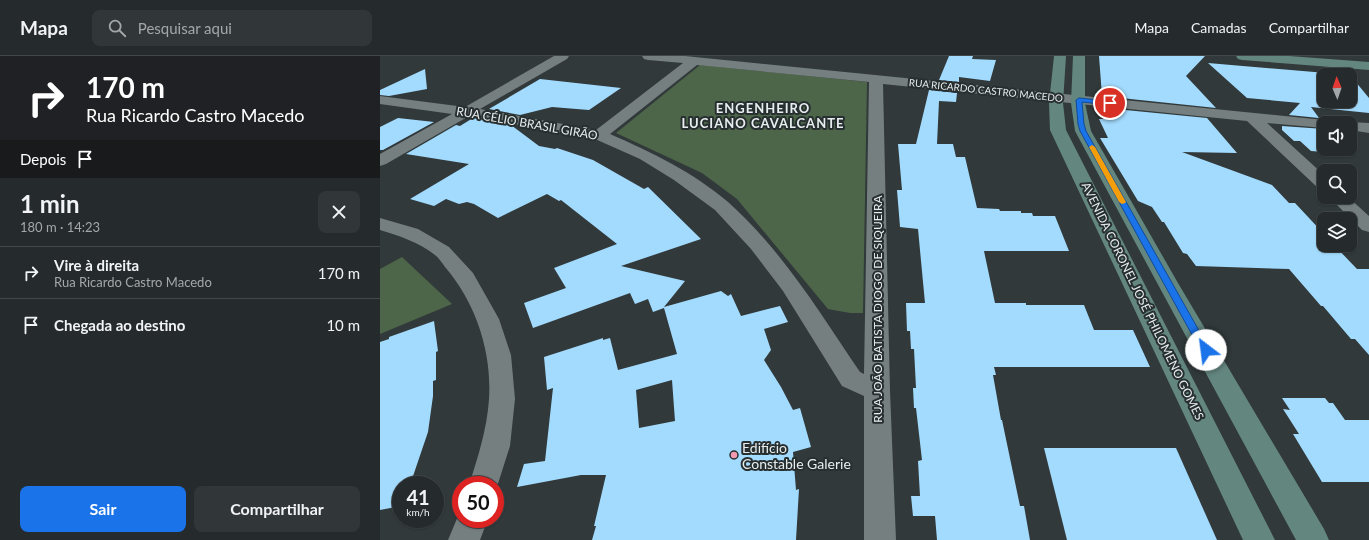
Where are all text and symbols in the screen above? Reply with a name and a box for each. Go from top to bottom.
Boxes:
search box [92,10,372,46]
text: Mapa [20,16,68,39]
icon: search [106,17,128,39]
text: Pesquisar aqui [138,19,232,37]
text: Mapa [1134,19,1169,36]
text: Camadas [1191,19,1247,36]
text: Compartilhar [1269,19,1349,36]
north arrow [1317,68,1357,108]
map controls [1317,68,1357,252]
text: 170 m [86,70,165,104]
icon: right [20,72,72,124]
street label: RUA RICARDO CASTRO MACEDO [908,76,1064,104]
pin [1093,86,1127,120]
icon: arrive [1099,92,1121,114]
district label: ENGENHEIRO LUCIANO CAVALCANTE [682,100,844,131]
street label: RUA CÉLIO BRASIL GIRÃO [455,103,599,143]
text: Rua Ricardo Castro Macedo [86,104,304,126]
button: sound [1317,116,1357,156]
icon: arrive [74,148,96,170]
text: Depois [20,150,66,168]
button: search [1317,164,1357,204]
street label: AVENIDA CORONEL JOSÉ PHILOMENO GOMES [1079,180,1207,422]
text: 1 min [20,189,80,218]
button: close [318,191,360,233]
street label: RUA JOÃO BATISTA DIOGO DE SIQUEIRA [870,194,885,423]
button: layers [1317,212,1357,252]
text: 180 m · 14:23 [20,219,100,235]
text: Vire à direita [54,256,139,274]
icon: right [20,262,42,284]
text: 170 m [318,264,360,282]
text: Rua Ricardo Castro Macedo [54,274,212,290]
icon: arrive [20,314,42,336]
text: Chegada ao destino [54,316,185,334]
text: 10 m [326,316,360,334]
position arrow [1185,329,1227,371]
place label: Edifício Constable Galerie [742,439,851,472]
marker: Edifício Constable Galerie [729,450,739,460]
speed limit sign: 50 [452,476,504,528]
text: 41 [406,485,430,509]
button: Sair [20,486,186,532]
button: Compartilhar [194,486,360,532]
text: km/h [406,506,430,518]

